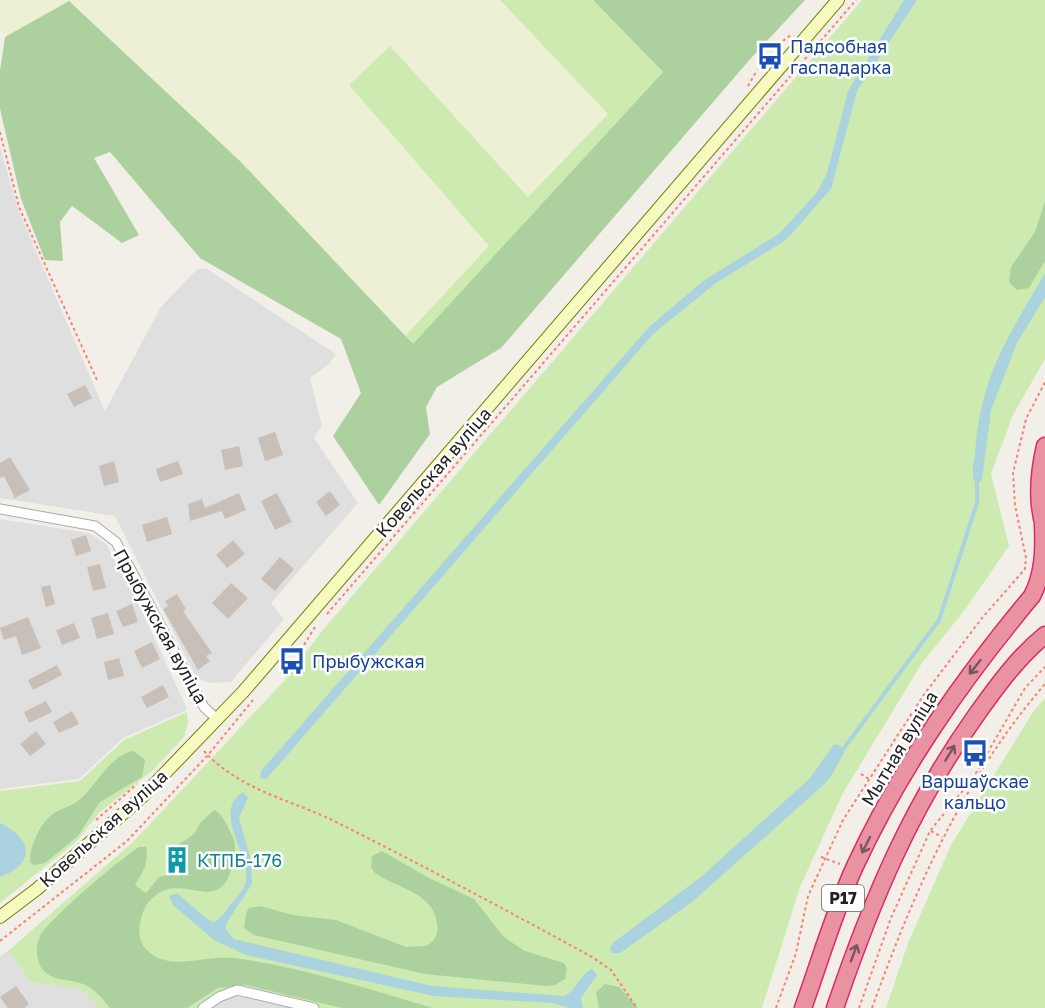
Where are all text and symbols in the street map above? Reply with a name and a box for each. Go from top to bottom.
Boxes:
place label: Падсобная гаспадарка [790,35,892,78]
bus stop icon: Падсобная гаспадарка [755,41,785,71]
street label: Ковельская вуліца [371,403,495,541]
street label: Прыбужская вуліца [109,545,213,707]
bus stop icon: Прыбужская [277,646,307,676]
place label: Прыбужская [312,650,425,672]
one-way arrow [968,659,982,674]
street label: Мытная вуліца [856,687,942,809]
bus stop icon: Варшаўскае кальцо [960,738,990,768]
one-way arrow [944,745,956,762]
street label: Ковельская вуліца [34,765,172,891]
place label: Варшаўскае кальцо [921,770,1029,813]
one-way arrow [860,835,871,853]
building icon: КТПБ-176 [162,845,192,875]
place label: КТПБ-176 [197,849,282,871]
road number: Р17 [822,885,864,911]
one-way arrow [850,944,861,963]

